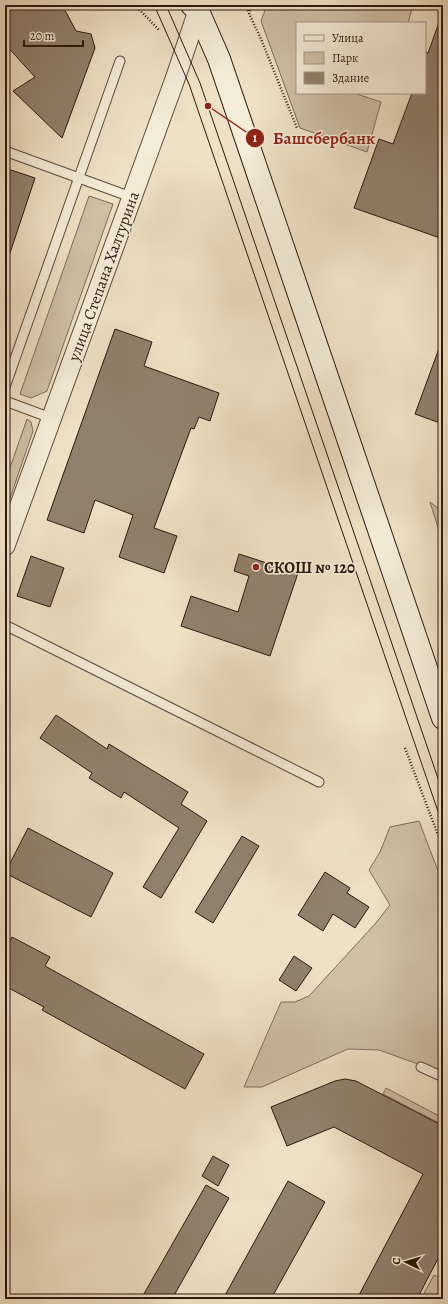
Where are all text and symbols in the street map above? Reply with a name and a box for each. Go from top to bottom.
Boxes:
scale bar [24,22,83,48]
legend [296,22,426,94]
text: 20 m [30,28,54,44]
text: Улица [332,30,364,46]
text: Парк [332,50,358,66]
text: Здание [332,70,369,86]
callout: Башсбербанк [245,123,384,152]
text: Башсбербанк [273,127,375,150]
text: 1 [253,130,258,146]
street label: улица Степана Халтурина [63,188,145,365]
place label: СКОШ № 120 [264,557,355,579]
marker: СКОШ № 120 [251,562,261,572]
north arrow [386,1242,426,1282]
text: С [389,1257,404,1265]

